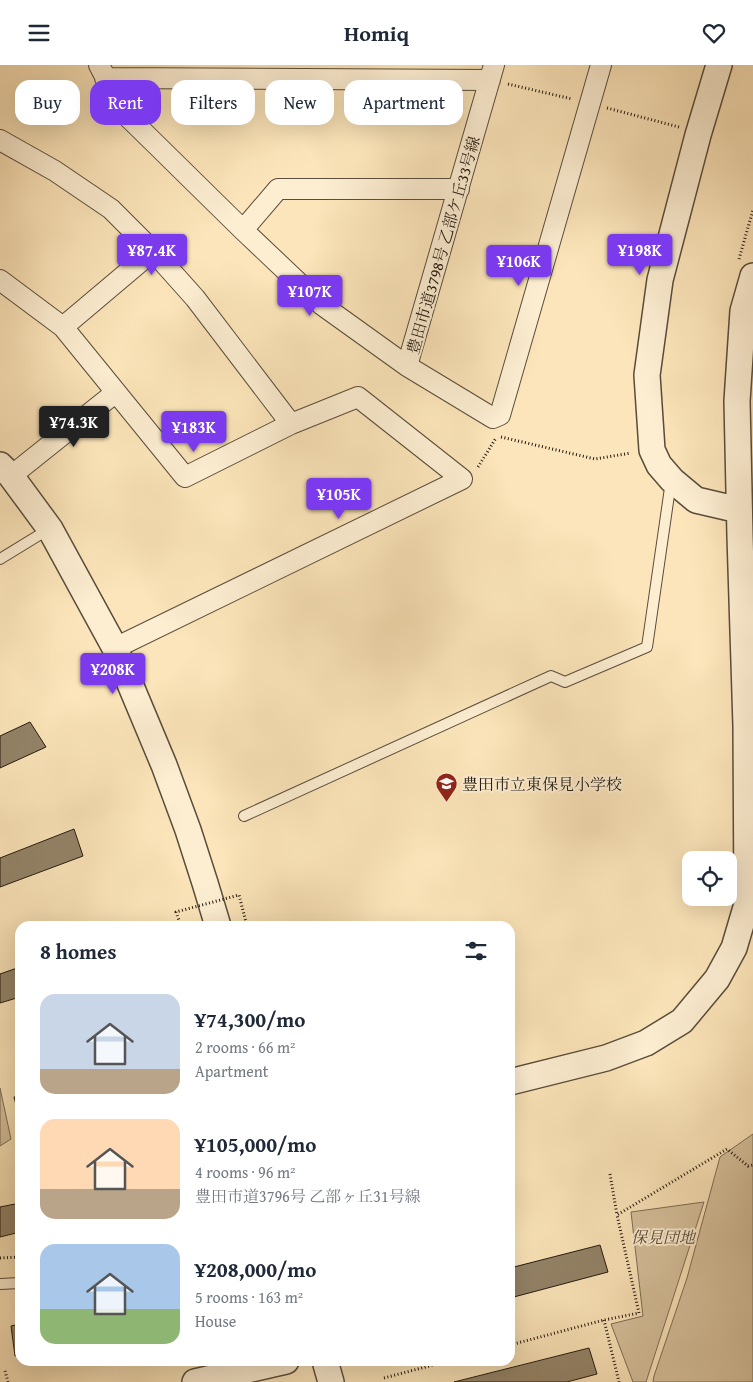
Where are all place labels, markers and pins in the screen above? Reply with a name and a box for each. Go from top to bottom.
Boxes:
pin: ¥87.4K [111,233,193,276]
pin: ¥198K [605,233,675,276]
pin: ¥106K [484,245,554,287]
pin: ¥107K [275,275,345,317]
pin: ¥74.3K [33,405,115,448]
pin: ¥183K [159,411,229,453]
pin: ¥105K [304,477,374,520]
pin: ¥208K [78,653,148,695]
school or university icon: 豊田市立東保見小学校 [434,772,458,803]
place label: 豊田市立東保見小学校 [462,772,622,796]

